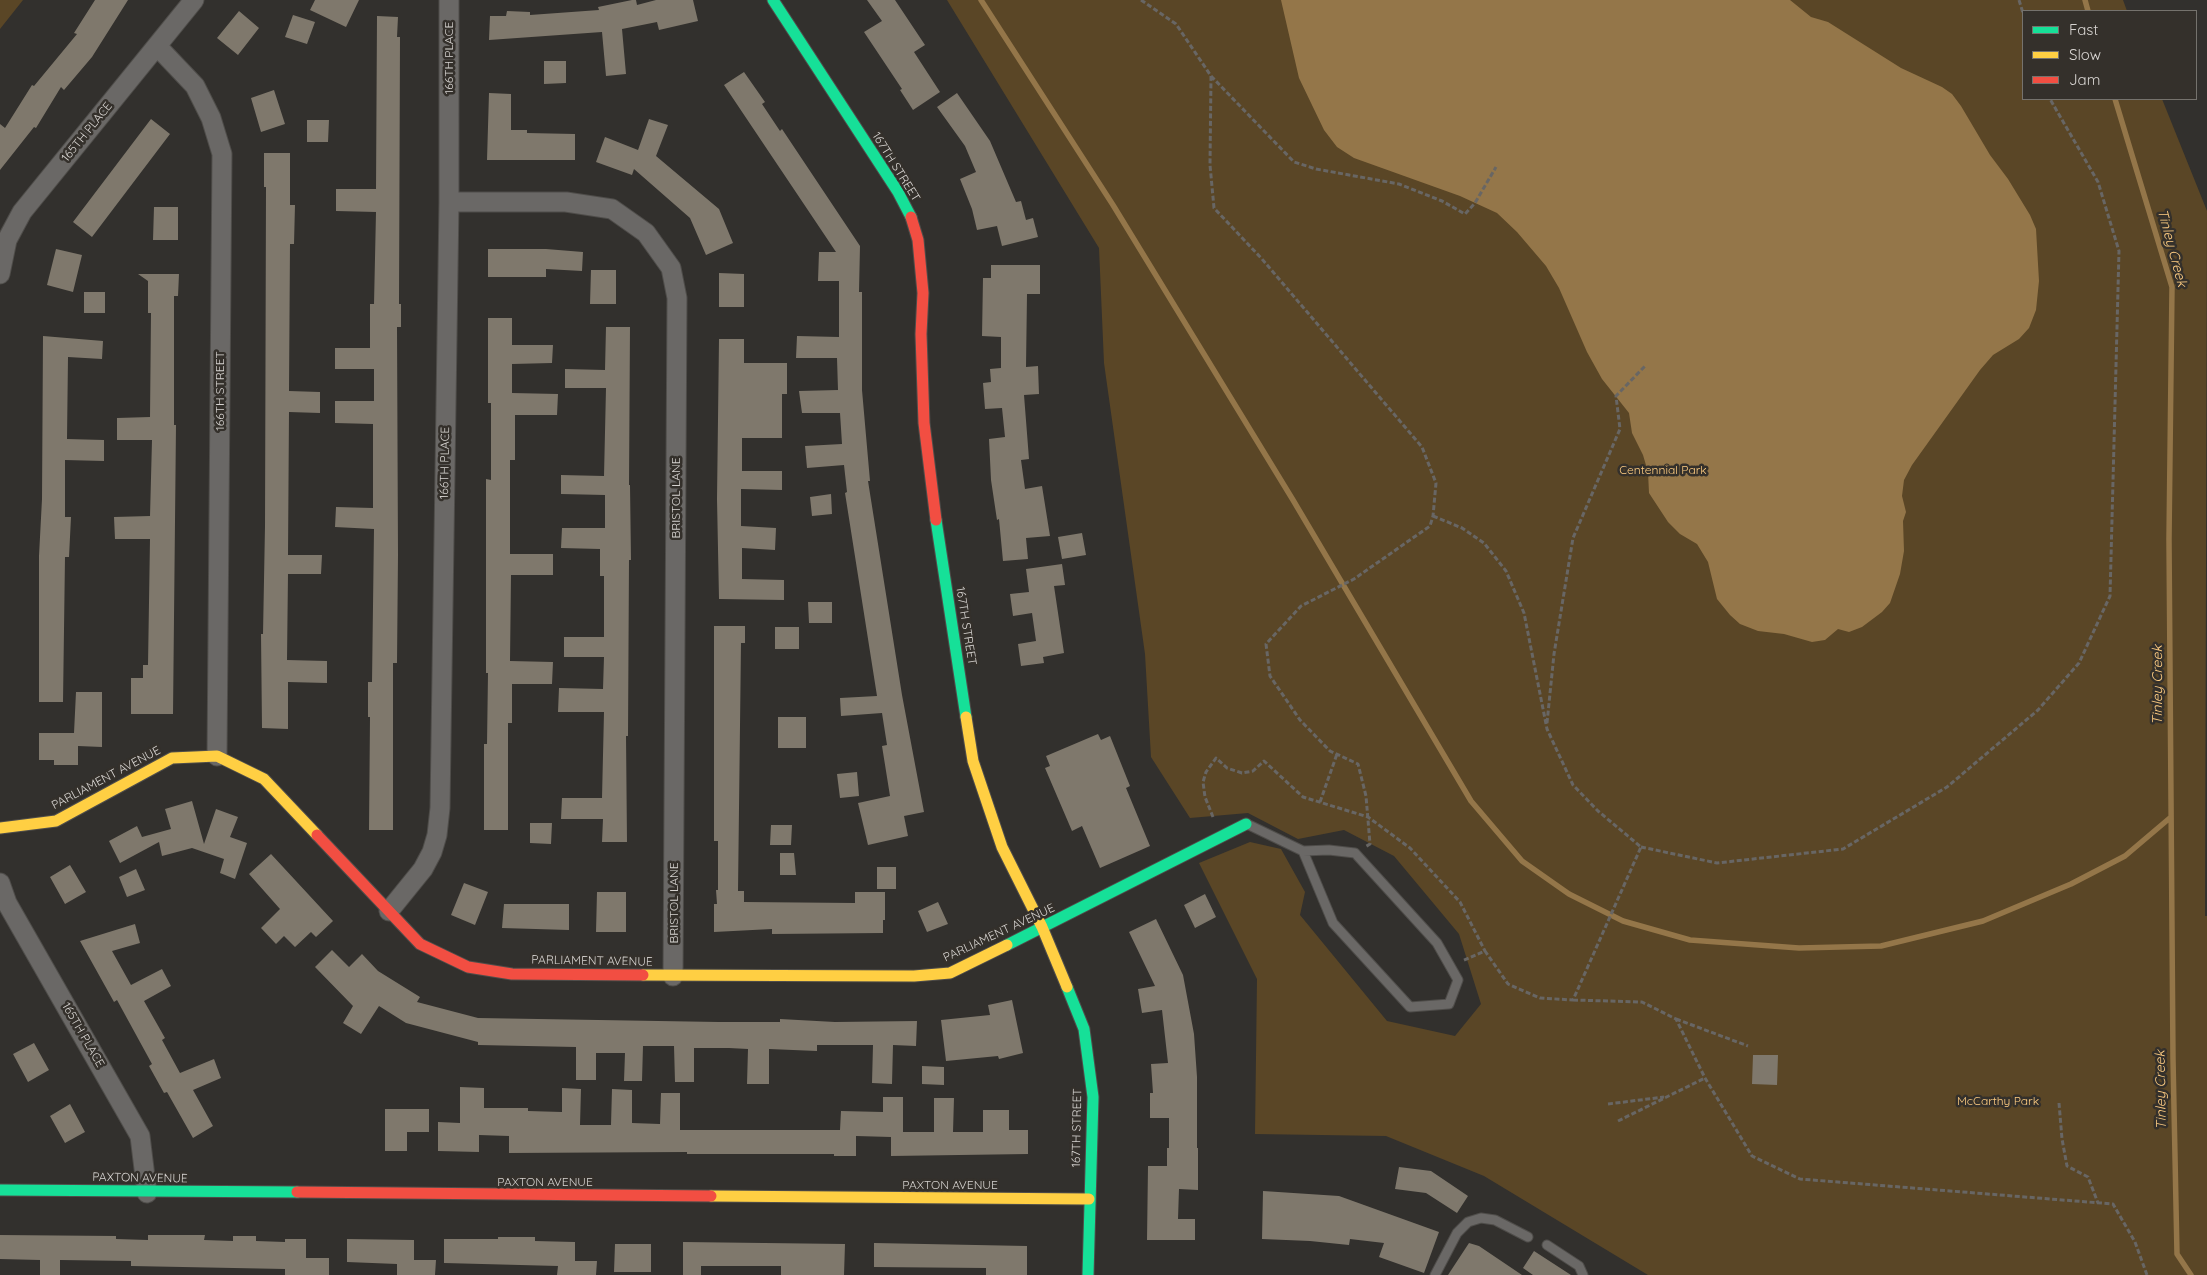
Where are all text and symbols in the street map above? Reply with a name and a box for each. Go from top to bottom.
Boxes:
legend [2022,10,2197,100]
text: Fast [2069,20,2098,39]
street label: 166TH PLACE [442,22,456,94]
text: Slow [2069,45,2101,64]
text: Jam [2069,70,2100,89]
street label: 165TH PLACE [59,99,115,165]
street label: 167TH STREET [869,130,923,204]
water label: Tinley Creek [2154,207,2190,289]
street label: 166TH STREET [213,351,227,431]
street label: 166TH PLACE [437,427,453,499]
street label: BRISTOL LANE [669,457,683,539]
park label: Centennial Park [1619,463,1707,477]
street label: 167TH STREET [953,586,979,666]
water label: Tinley Creek [2150,645,2166,725]
street label: PARLIAMENT AVENUE [49,743,163,813]
street label: BRISTOL LANE [667,862,681,944]
street label: PARLIAMENT AVENUE [941,901,1057,965]
street label: PARLIAMENT AVENUE [531,953,653,969]
street label: 165TH PLACE [59,1000,107,1070]
water label: Tinley Creek [2152,1050,2170,1130]
street label: 167TH STREET [1069,1088,1085,1168]
park label: McCarthy Park [1957,1094,2039,1108]
street label: PAXTON AVENUE [92,1170,188,1186]
street label: PAXTON AVENUE [497,1175,593,1189]
street label: PAXTON AVENUE [902,1178,998,1192]

